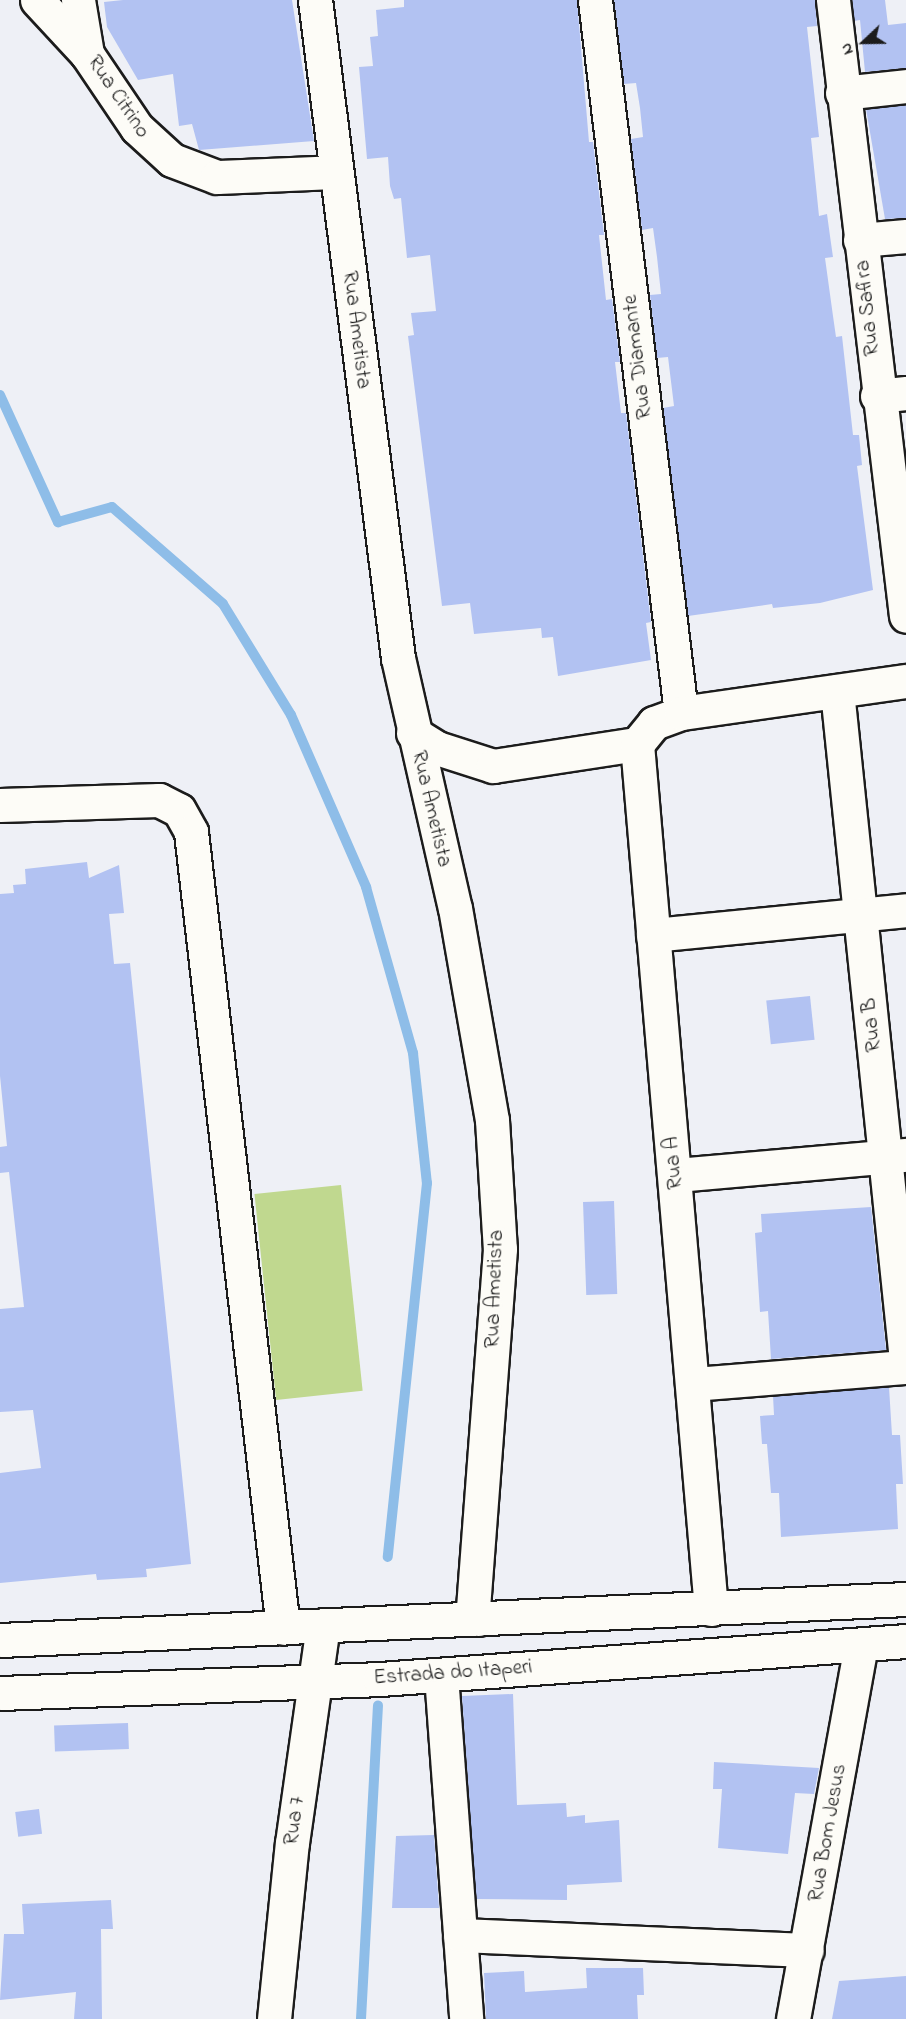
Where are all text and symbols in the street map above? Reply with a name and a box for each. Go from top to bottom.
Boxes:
north arrow [834,12,894,72]
text: N [834,39,860,58]
street label: Rua Citrino [81,51,155,143]
street label: Rua Safira [850,259,886,357]
street label: Rua Ametista [336,270,376,390]
street label: Rua Diamante [618,293,658,421]
street label: Rua Ametista [405,748,457,870]
street label: Rua B [857,997,887,1053]
street label: Rua A [659,1135,689,1191]
street label: Rua Ametista [480,1229,510,1349]
street label: Estrada do Itaperi [373,1655,533,1691]
street label: Rua Bom Jesus [803,1762,853,1904]
street label: Rua 7 [279,1795,311,1847]

